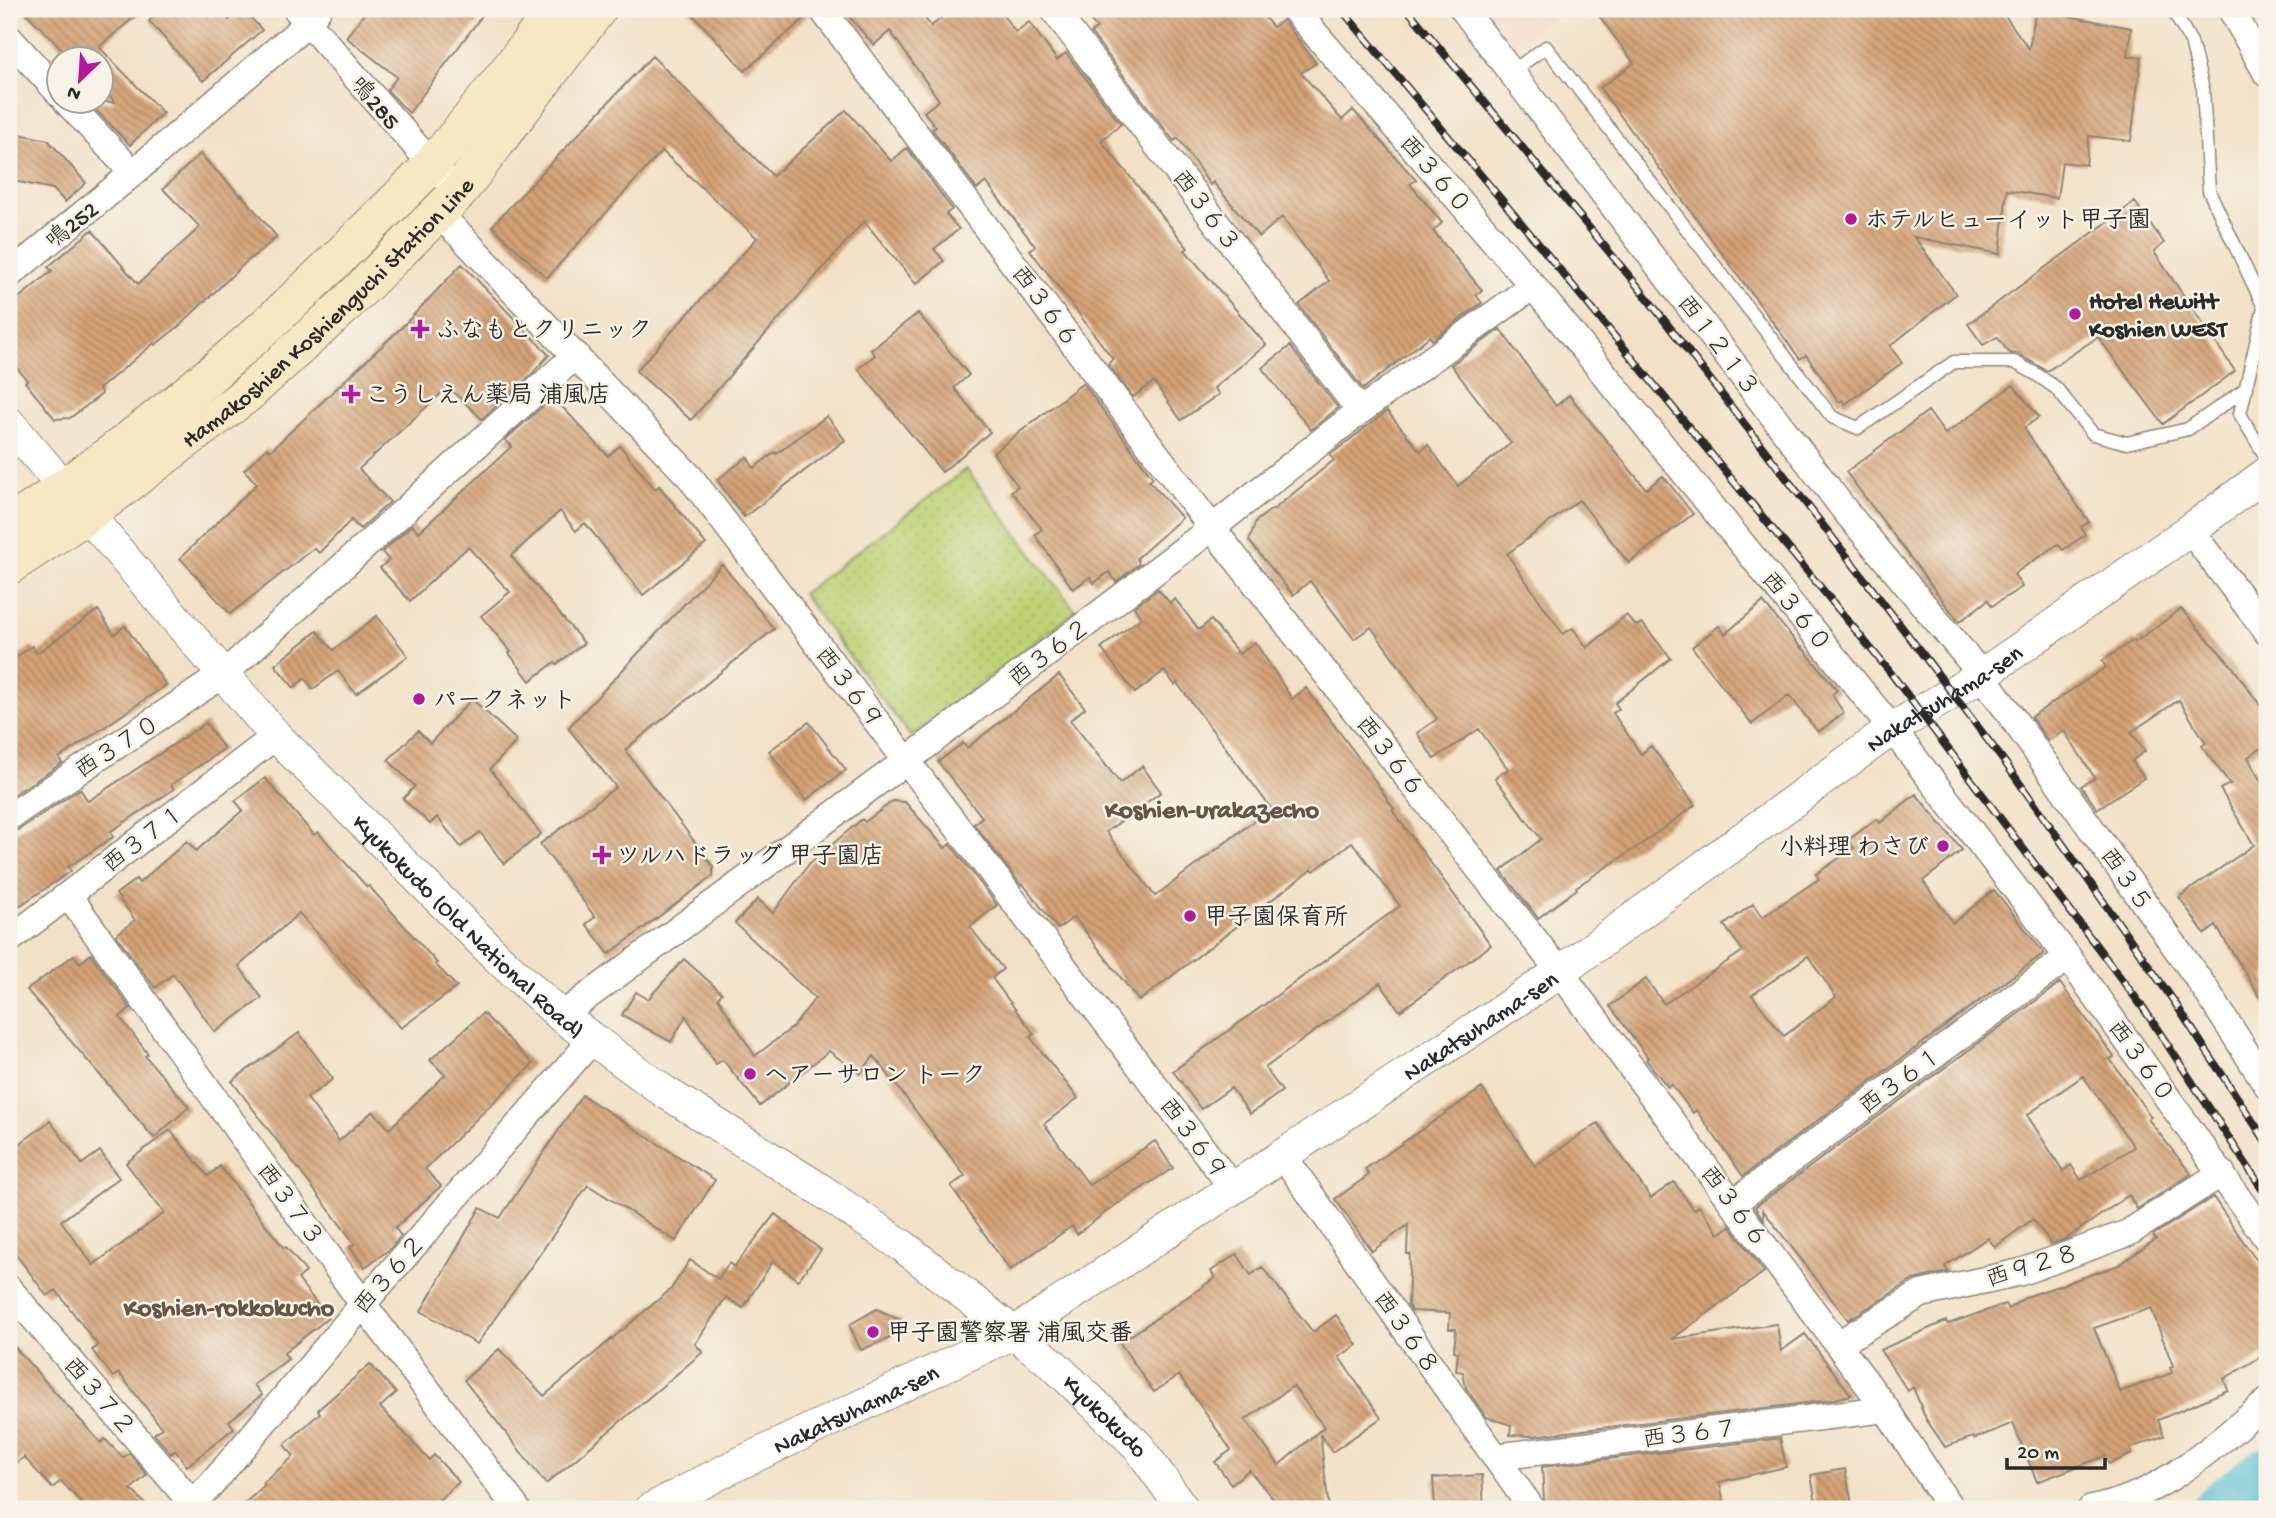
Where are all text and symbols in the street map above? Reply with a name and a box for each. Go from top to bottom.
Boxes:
north arrow [46,46,116,116]
street label: 鳴285 [342,71,405,137]
text: N [64,79,85,105]
street label: 西３６０ [1391,131,1476,222]
street label: 西３６３ [1164,165,1245,259]
street label: Hamakoshien Koshienguchi Station Line [177,173,482,456]
street label: 鳴252 [40,196,106,257]
place label: ホテルヒューイット甲子園 [1865,208,2151,237]
marker: ホテルヒューイット甲子園 [1843,211,1859,227]
street label: 西３６６ [1003,261,1084,355]
place label: Hotel Hewitt Koshien WEST [2088,289,2229,346]
street label: 西１２１３ [1669,290,1764,404]
marker: Hotel Hewitt Koshien WEST [2067,306,2083,322]
place label: ふなもとクリニック [436,318,652,347]
marker: ふなもとクリニック [410,319,430,339]
place label: こうしえん薬局 浦風店 [365,382,611,412]
marker: こうしえん薬局 浦風店 [343,386,359,402]
street label: 西３６０ [1753,567,1836,660]
street label: 西３６２ [1004,614,1098,695]
street label: Nakatsuhama-sen [1862,640,2030,761]
street label: 西３６９ [807,642,888,736]
place label: パークネット [433,688,576,717]
marker: パークネット [411,691,427,707]
street label: 西３７０ [71,711,167,787]
street label: 西３６６ [1347,711,1429,805]
district label: Koshien-urakazecho [1104,797,1319,828]
street label: 西３７１ [98,800,192,881]
street label: Kyukokudo (Old National Road) [345,809,589,1046]
place label: 小料理 わさび [1779,834,1929,864]
marker: 小料理 わさび [1935,838,1951,854]
place label: ツルハドラッグ 甲子園店 [616,843,884,873]
street label: 西３５ [2092,843,2157,919]
marker: ツルハドラッグ 甲子園店 [594,847,610,863]
place label: 甲子園保育所 [1204,904,1348,934]
marker: 甲子園保育所 [1182,908,1198,924]
street label: Nakatsuhama-sen [1399,966,1565,1090]
street label: 西３６０ [2099,1016,2179,1110]
street label: 西３６１ [1855,1043,1949,1123]
place label: ヘアーサロン トーク [764,1063,986,1092]
marker: ヘアーサロン トーク [742,1066,758,1082]
street label: 西３６９ [1151,1093,1232,1187]
street label: 西３７３ [248,1159,328,1253]
street label: 西３６６ [1692,1161,1773,1255]
street label: 西３６２ [349,1231,434,1322]
street label: 西９２８ [1983,1240,2083,1296]
street label: 西３６８ [1365,1286,1444,1382]
district label: Koshien-rokkokucho [123,1295,335,1326]
place label: 甲子園警察署 浦風交番 [887,1320,1133,1350]
marker: 甲子園警察署 浦風交番 [865,1324,881,1340]
street label: 西３７２ [55,1353,140,1444]
street label: Nakatsuhama-sen [770,1360,945,1463]
street label: Kyukokudo [1055,1370,1153,1464]
street label: 西３６７ [1641,1416,1740,1457]
scale bar [2007,1427,2104,1471]
text: 20 m [2017,1442,2059,1467]

